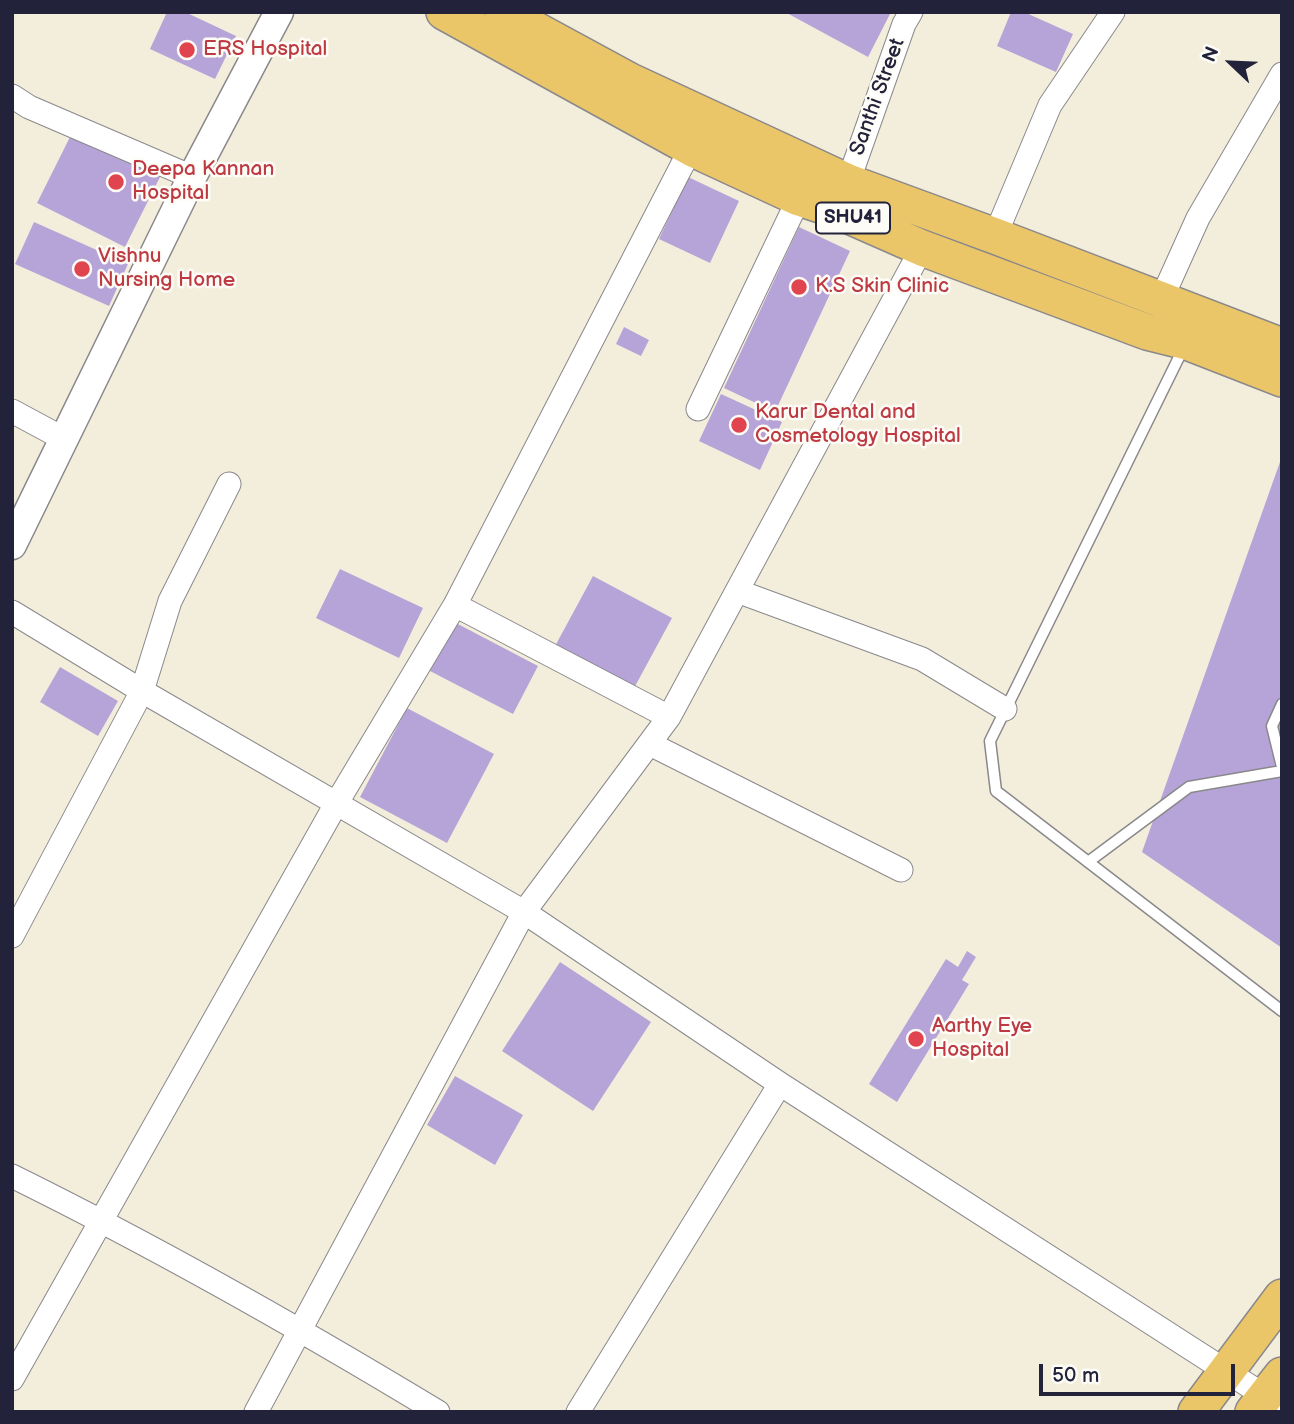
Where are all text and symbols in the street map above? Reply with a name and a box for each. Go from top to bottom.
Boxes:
north arrow [1196,28,1266,98]
street label: Santhi Street [845,35,911,159]
place label: ERS Hospital [203,37,327,63]
marker: ERS Hospital [177,40,197,60]
text: N [1198,44,1225,66]
place label: Deepa Kannan Hospital [132,157,274,207]
marker: Deepa Kannan Hospital [106,172,126,192]
road number: SHU41 [816,202,890,233]
place label: Vishnu Nursing Home [98,244,235,294]
marker: Vishnu Nursing Home [72,259,92,279]
place label: K.S Skin Clinic [815,274,949,300]
marker: K.S Skin Clinic [789,277,809,297]
place label: Karur Dental and Cosmetology Hospital [755,400,961,450]
marker: Karur Dental and Cosmetology Hospital [729,415,749,435]
place label: Aarthy Eye Hospital [932,1014,1032,1064]
marker: Aarthy Eye Hospital [906,1029,926,1049]
scale bar [1042,1350,1238,1394]
text: 50 m [1052,1363,1099,1388]

